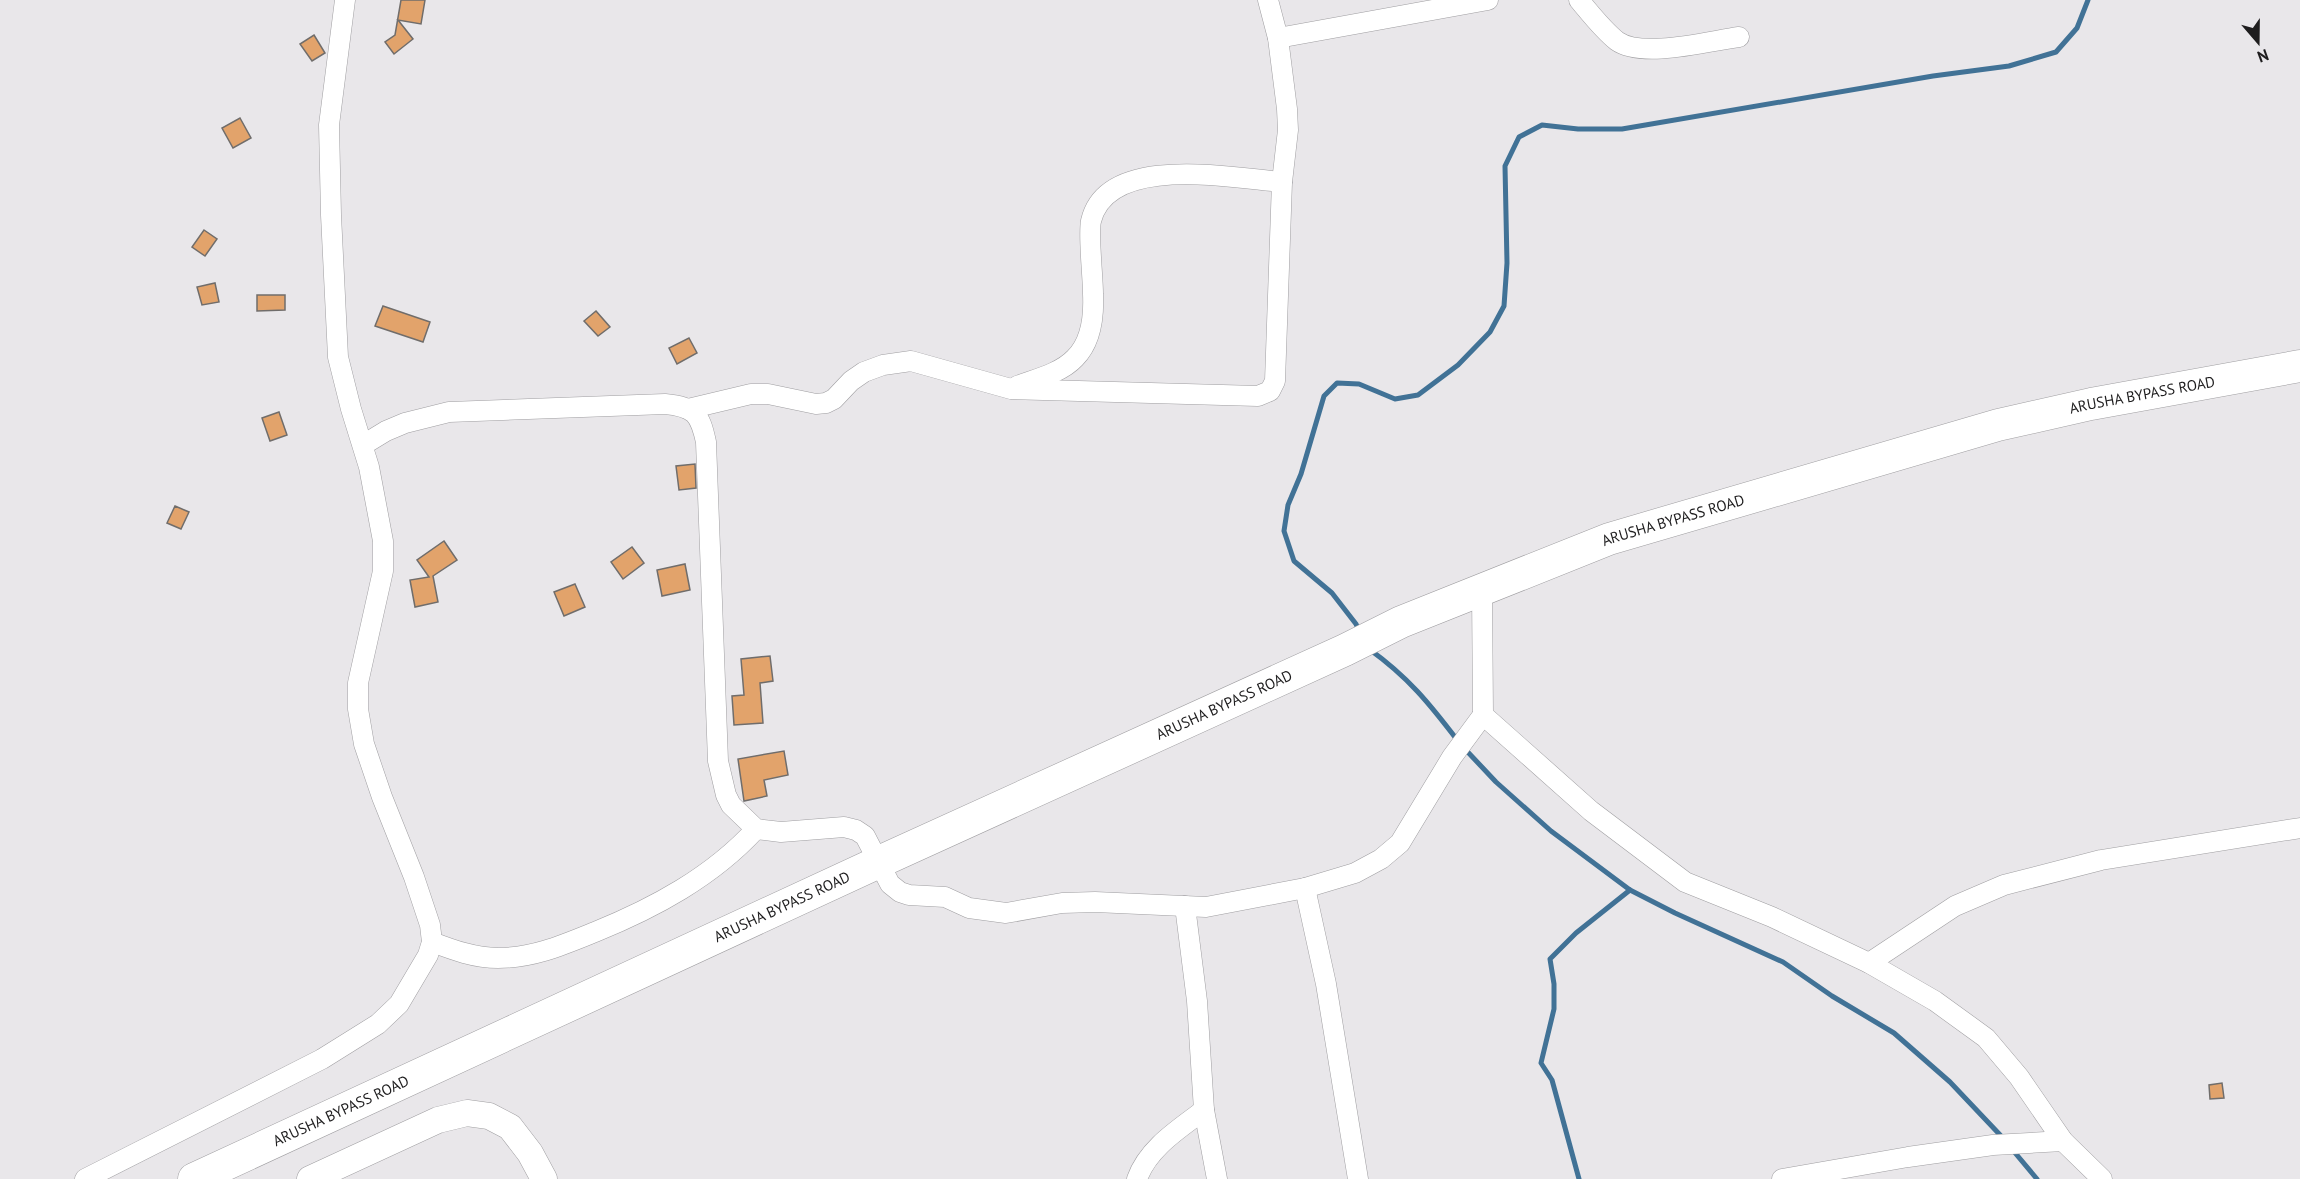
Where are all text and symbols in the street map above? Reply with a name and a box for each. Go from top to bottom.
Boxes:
north arrow [2228,12,2288,72]
text: N [2255,45,2271,67]
street label: ARUSHA BYPASS ROAD [2067,372,2216,418]
street label: ARUSHA BYPASS ROAD [1599,490,1746,550]
street label: ARUSHA BYPASS ROAD [1153,665,1295,744]
street label: ARUSHA BYPASS ROAD [711,867,853,946]
street label: ARUSHA BYPASS ROAD [270,1071,412,1150]

